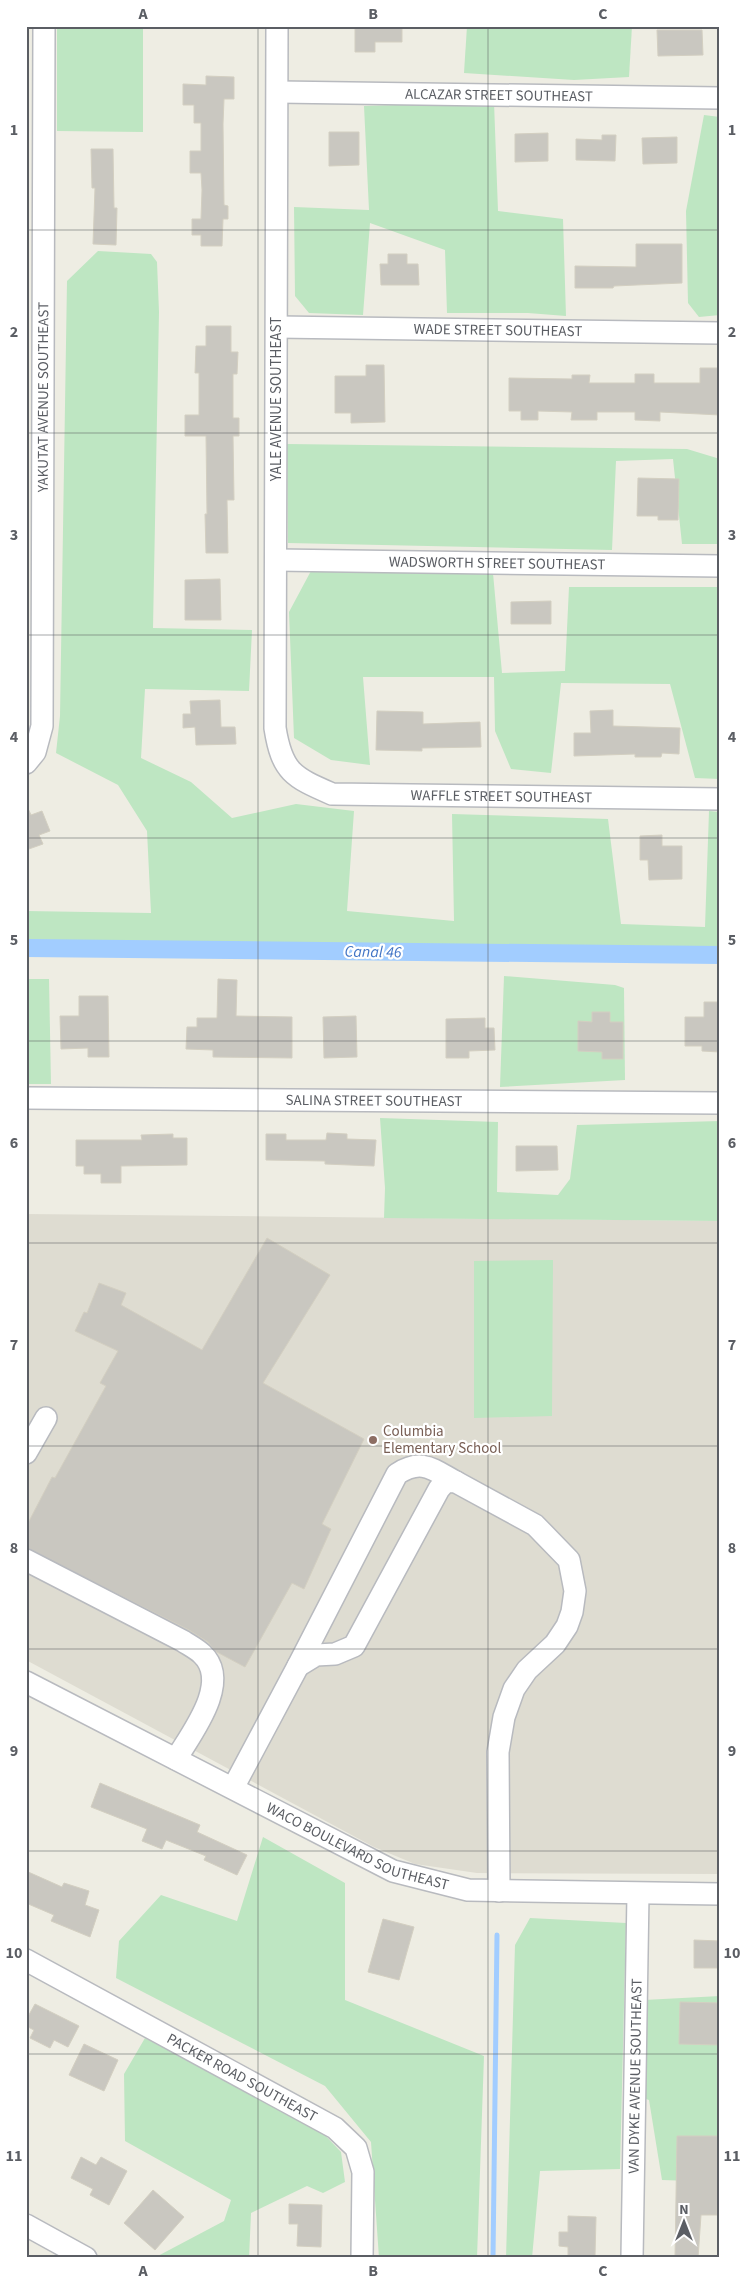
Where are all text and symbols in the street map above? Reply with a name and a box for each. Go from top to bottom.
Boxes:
text: A [137,3,148,25]
text: B [368,3,378,25]
text: C [598,3,608,25]
street label: ALCAZAR STREET SOUTHEAST [405,84,593,107]
text: 1 [10,119,18,141]
text: 1 [728,119,736,141]
street label: YAKUTAT AVENUE SOUTHEAST [33,302,54,493]
street label: YALE AVENUE SOUTHEAST [266,317,287,482]
street label: WADE STREET SOUTHEAST [414,319,582,342]
text: 2 [10,321,18,343]
text: 2 [728,321,736,343]
text: 3 [10,524,18,546]
text: 3 [728,524,736,546]
street label: WADSWORTH STREET SOUTHEAST [389,552,605,575]
text: 4 [10,726,19,748]
text: 4 [728,726,737,748]
street label: WAFFLE STREET SOUTHEAST [410,785,592,808]
text: 5 [10,929,18,951]
text: 5 [728,929,736,951]
water label: Canal 46 [344,941,402,964]
street label: SALINA STREET SOUTHEAST [285,1090,462,1112]
text: 6 [10,1132,18,1154]
text: 6 [728,1132,736,1154]
text: 7 [10,1334,18,1356]
text: 7 [728,1334,736,1356]
place label: Columbia Elementary School [383,1421,501,1459]
marker: Columbia Elementary School [367,1434,379,1446]
text: 8 [10,1537,18,1559]
text: 8 [728,1537,736,1559]
text: 9 [10,1740,18,1762]
text: 9 [728,1740,736,1762]
street label: WACO BOULEVARD SOUTHEAST [263,1798,451,1896]
text: 10 [6,1942,22,1964]
text: 10 [724,1942,740,1964]
street label: VAN DYKE AVENUE SOUTHEAST [623,1978,648,2174]
street label: PACKER ROAD SOUTHEAST [163,2028,321,2127]
text: 11 [6,2145,22,2167]
text: 11 [724,2145,740,2167]
north arrow [658,2196,708,2246]
text: N [679,2200,689,2220]
text: A [137,2260,148,2282]
text: B [368,2260,378,2282]
text: C [598,2260,608,2282]

